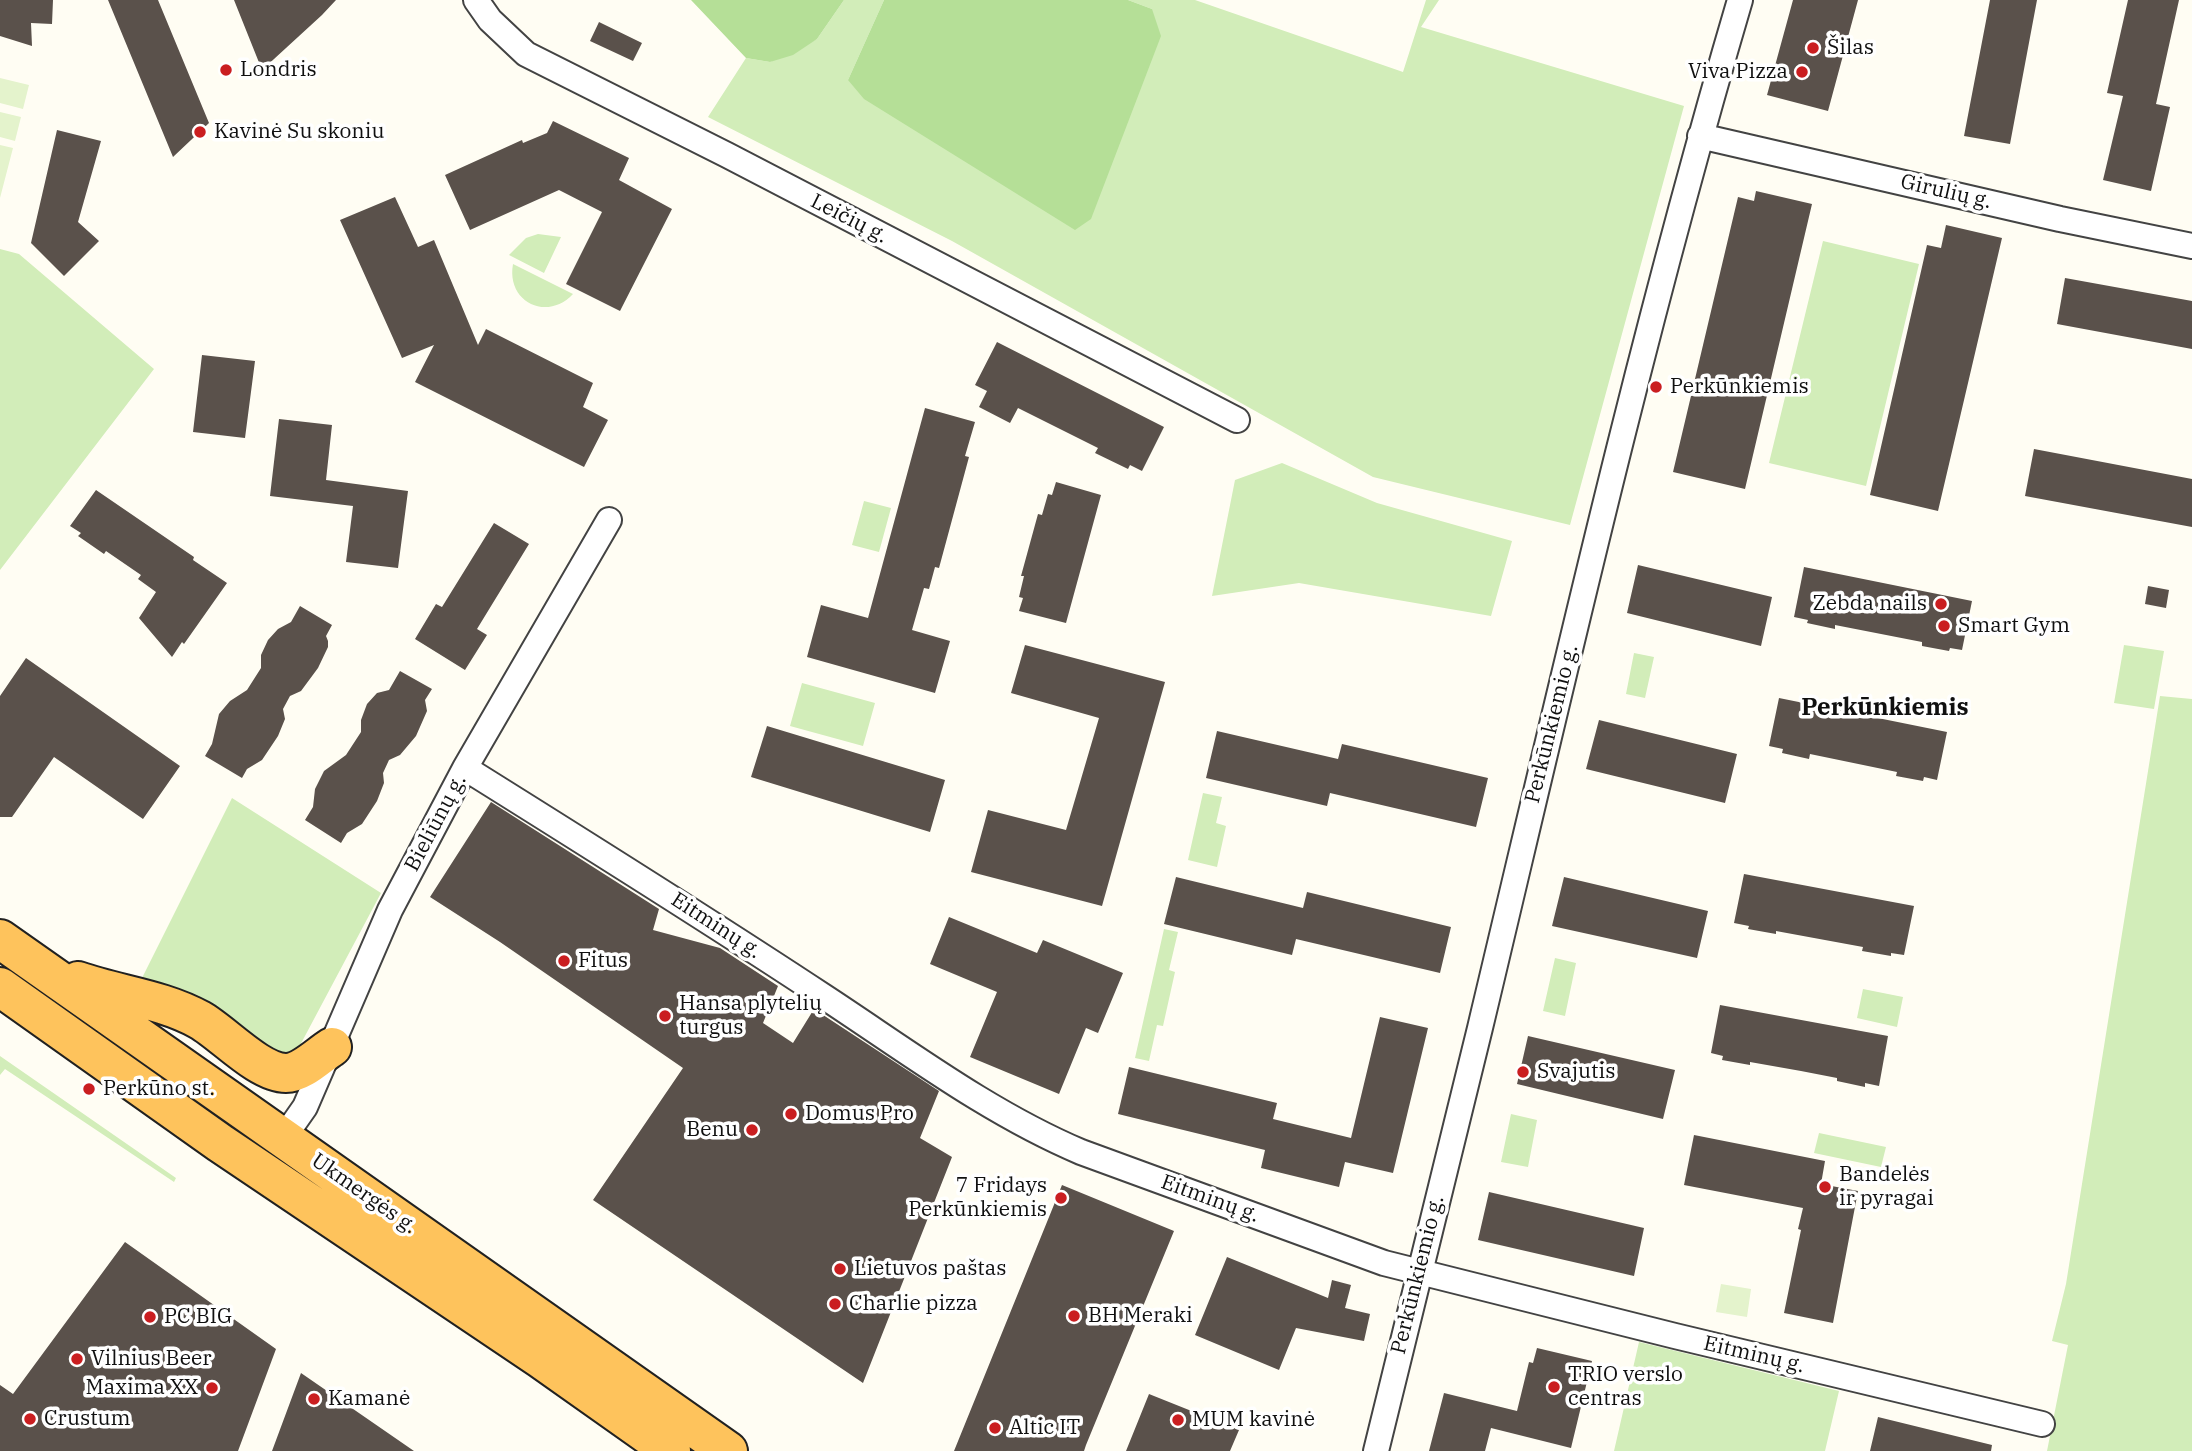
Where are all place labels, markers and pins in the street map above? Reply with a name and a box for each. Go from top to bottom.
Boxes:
place label: Šilas [1827,35,1874,61]
marker: Šilas [1805,40,1821,56]
place label: Londris [240,57,317,83]
place label: Viva Pizza [1688,59,1788,85]
marker: Londris [218,62,234,78]
marker: Viva Pizza [1794,64,1810,80]
place label: Kavinė Su skoniu [214,119,384,145]
marker: Kavinė Su skoniu [192,124,208,140]
place label: Perkūnkiemis [1670,374,1809,400]
marker: Perkūnkiemis [1648,379,1664,395]
place label: Zebda nails [1813,591,1927,617]
marker: Zebda nails [1933,596,1949,612]
place label: Smart Gym [1958,613,2070,639]
marker: Smart Gym [1936,618,1952,634]
place label: Fitus [578,948,628,974]
marker: Fitus [556,953,572,969]
place label: Hansa plytelių turgus [679,991,822,1041]
marker: Hansa plytelių turgus [657,1008,673,1024]
place label: Svajutis [1537,1059,1615,1085]
marker: Svajutis [1515,1064,1531,1080]
place label: Perkūno st. [103,1076,215,1102]
marker: Perkūno st. [81,1081,97,1097]
place label: Domus Pro [805,1101,914,1127]
marker: Domus Pro [783,1106,799,1122]
place label: Benu [686,1117,738,1143]
marker: Benu [744,1122,760,1138]
place label: Bandelės ir pyragai [1839,1162,1934,1212]
place label: 7 Fridays Perkūnkiemis [908,1173,1047,1223]
marker: Bandelės ir pyragai [1817,1179,1833,1195]
marker: 7 Fridays Perkūnkiemis [1053,1190,1069,1206]
place label: Lietuvos paštas [854,1256,1007,1282]
marker: Lietuvos paštas [832,1261,848,1277]
place label: Charlie pizza [849,1291,978,1317]
marker: Charlie pizza [827,1296,843,1312]
place label: BH Meraki [1088,1303,1193,1329]
place label: PC BIG [164,1304,232,1330]
marker: BH Meraki [1066,1308,1082,1324]
marker: PC BIG [142,1309,158,1325]
place label: Vilnius Beer [91,1346,211,1372]
marker: Vilnius Beer [69,1351,85,1367]
place label: TRIO verslo centras [1568,1362,1683,1412]
place label: Maxima XX [85,1375,198,1401]
marker: TRIO verslo centras [1546,1379,1562,1395]
marker: Maxima XX [204,1380,220,1396]
place label: Kamanė [328,1386,410,1412]
marker: Kamanė [306,1391,322,1407]
place label: Crustum [44,1406,131,1432]
place label: MUM kavinė [1192,1407,1315,1433]
marker: Crustum [22,1411,38,1427]
marker: MUM kavinė [1170,1412,1186,1428]
place label: Altic IT [1009,1415,1080,1441]
marker: Altic IT [987,1420,1003,1436]

